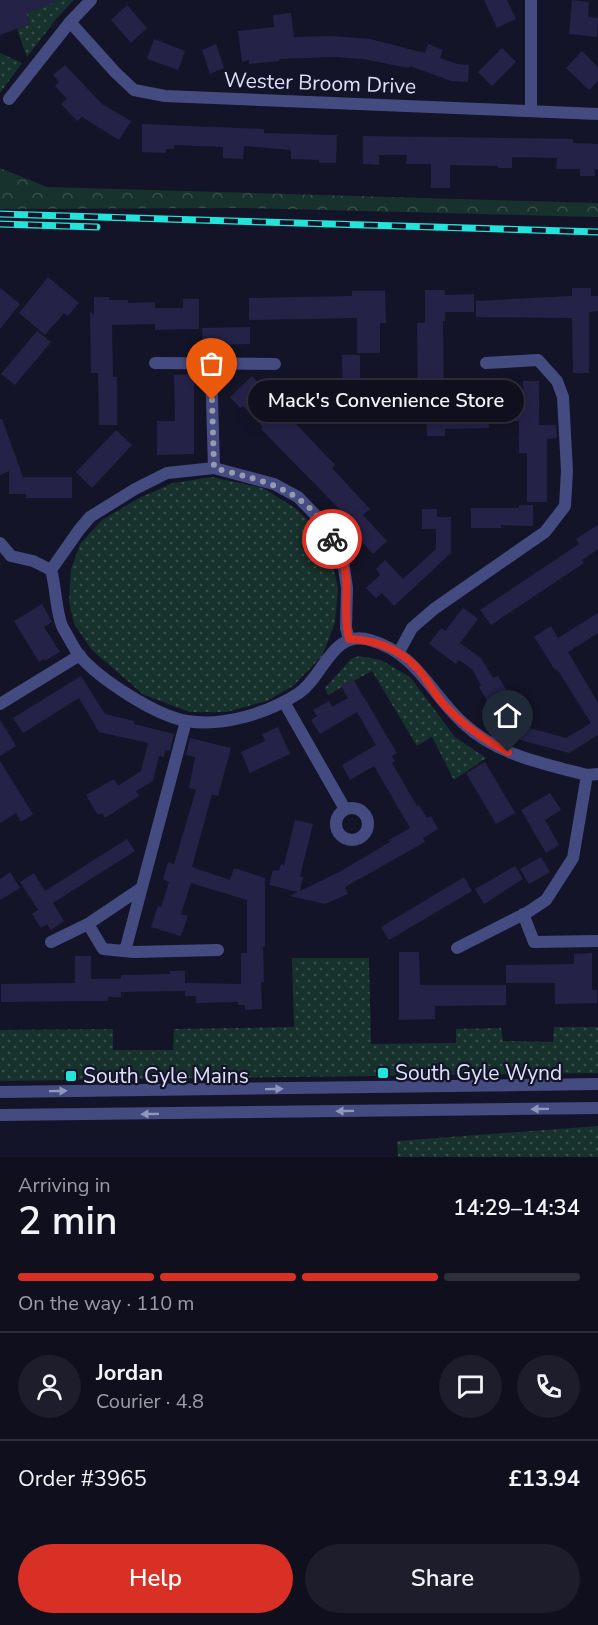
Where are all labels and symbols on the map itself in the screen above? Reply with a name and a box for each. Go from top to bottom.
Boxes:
street label: Wester Broom Drive [223,66,417,100]
pin [186,338,237,400]
callout: Mack's Convenience Store [248,379,524,421]
courier [302,509,362,569]
pin [482,690,533,752]
place label: South Gyle Wynd [395,1059,562,1087]
place label: South Gyle Mains [83,1062,249,1090]
marker: South Gyle Wynd [376,1066,390,1080]
marker: South Gyle Mains [64,1069,78,1083]
one-way arrow [265,1084,284,1093]
one-way arrow [49,1086,68,1096]
one-way arrow [530,1104,549,1114]
one-way arrow [335,1106,354,1116]
one-way arrow [140,1109,159,1119]

